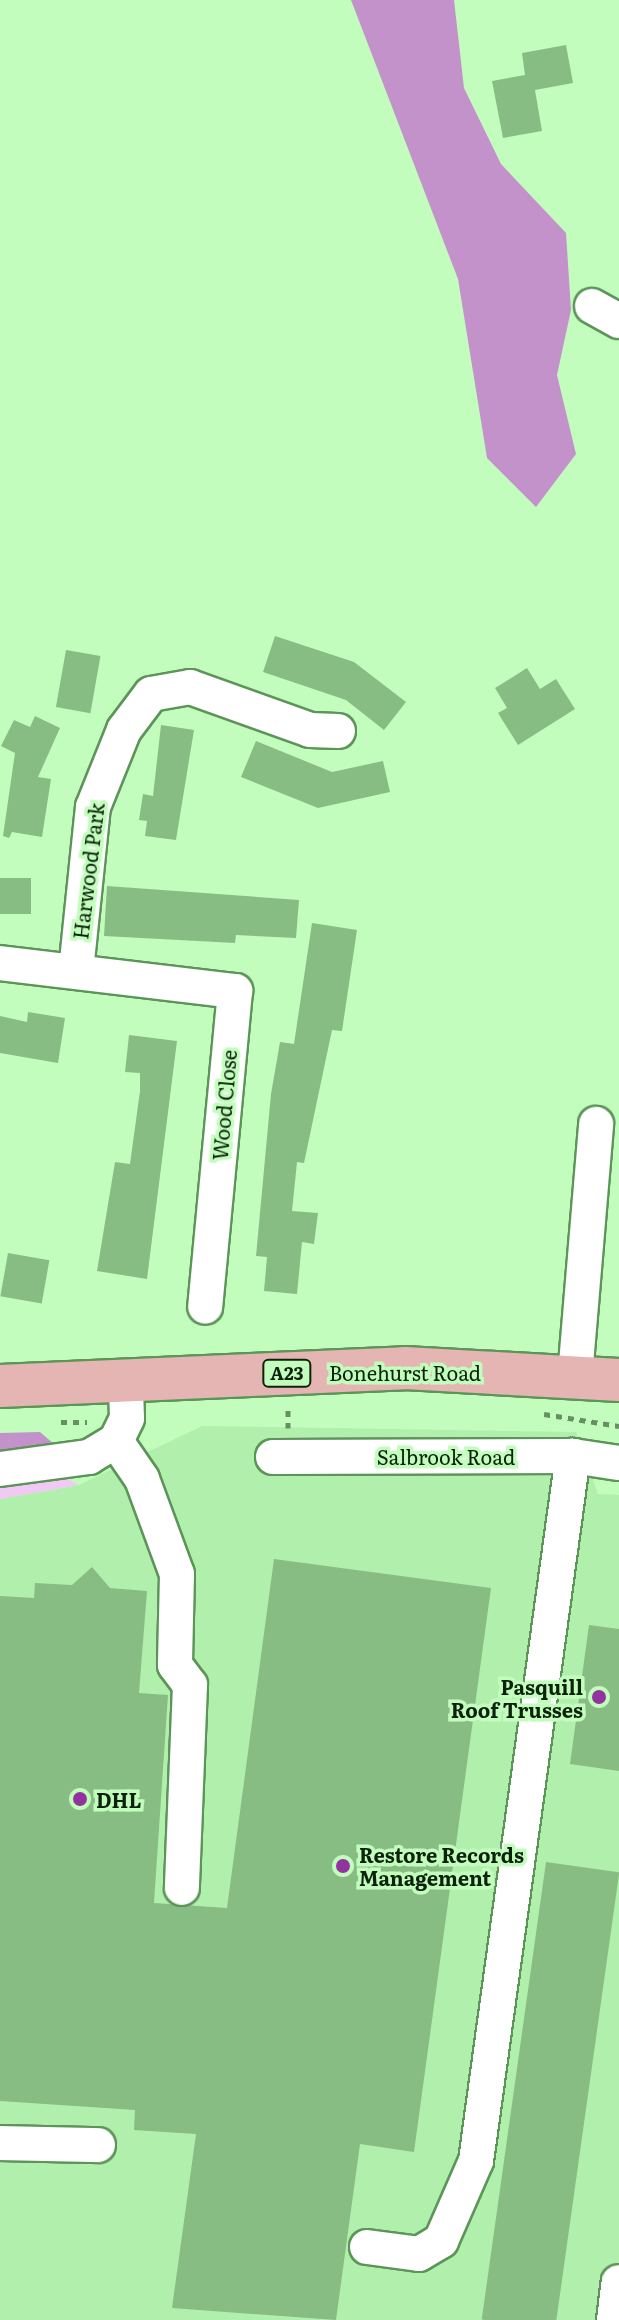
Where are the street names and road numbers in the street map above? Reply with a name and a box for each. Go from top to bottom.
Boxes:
street label: Harwood Park [68,801,108,941]
street label: Wood Close [207,1049,241,1161]
road number: A23 [261,1359,313,1387]
street label: Bonehurst Road [329,1360,481,1384]
street label: Salbrook Road [377,1444,515,1468]

